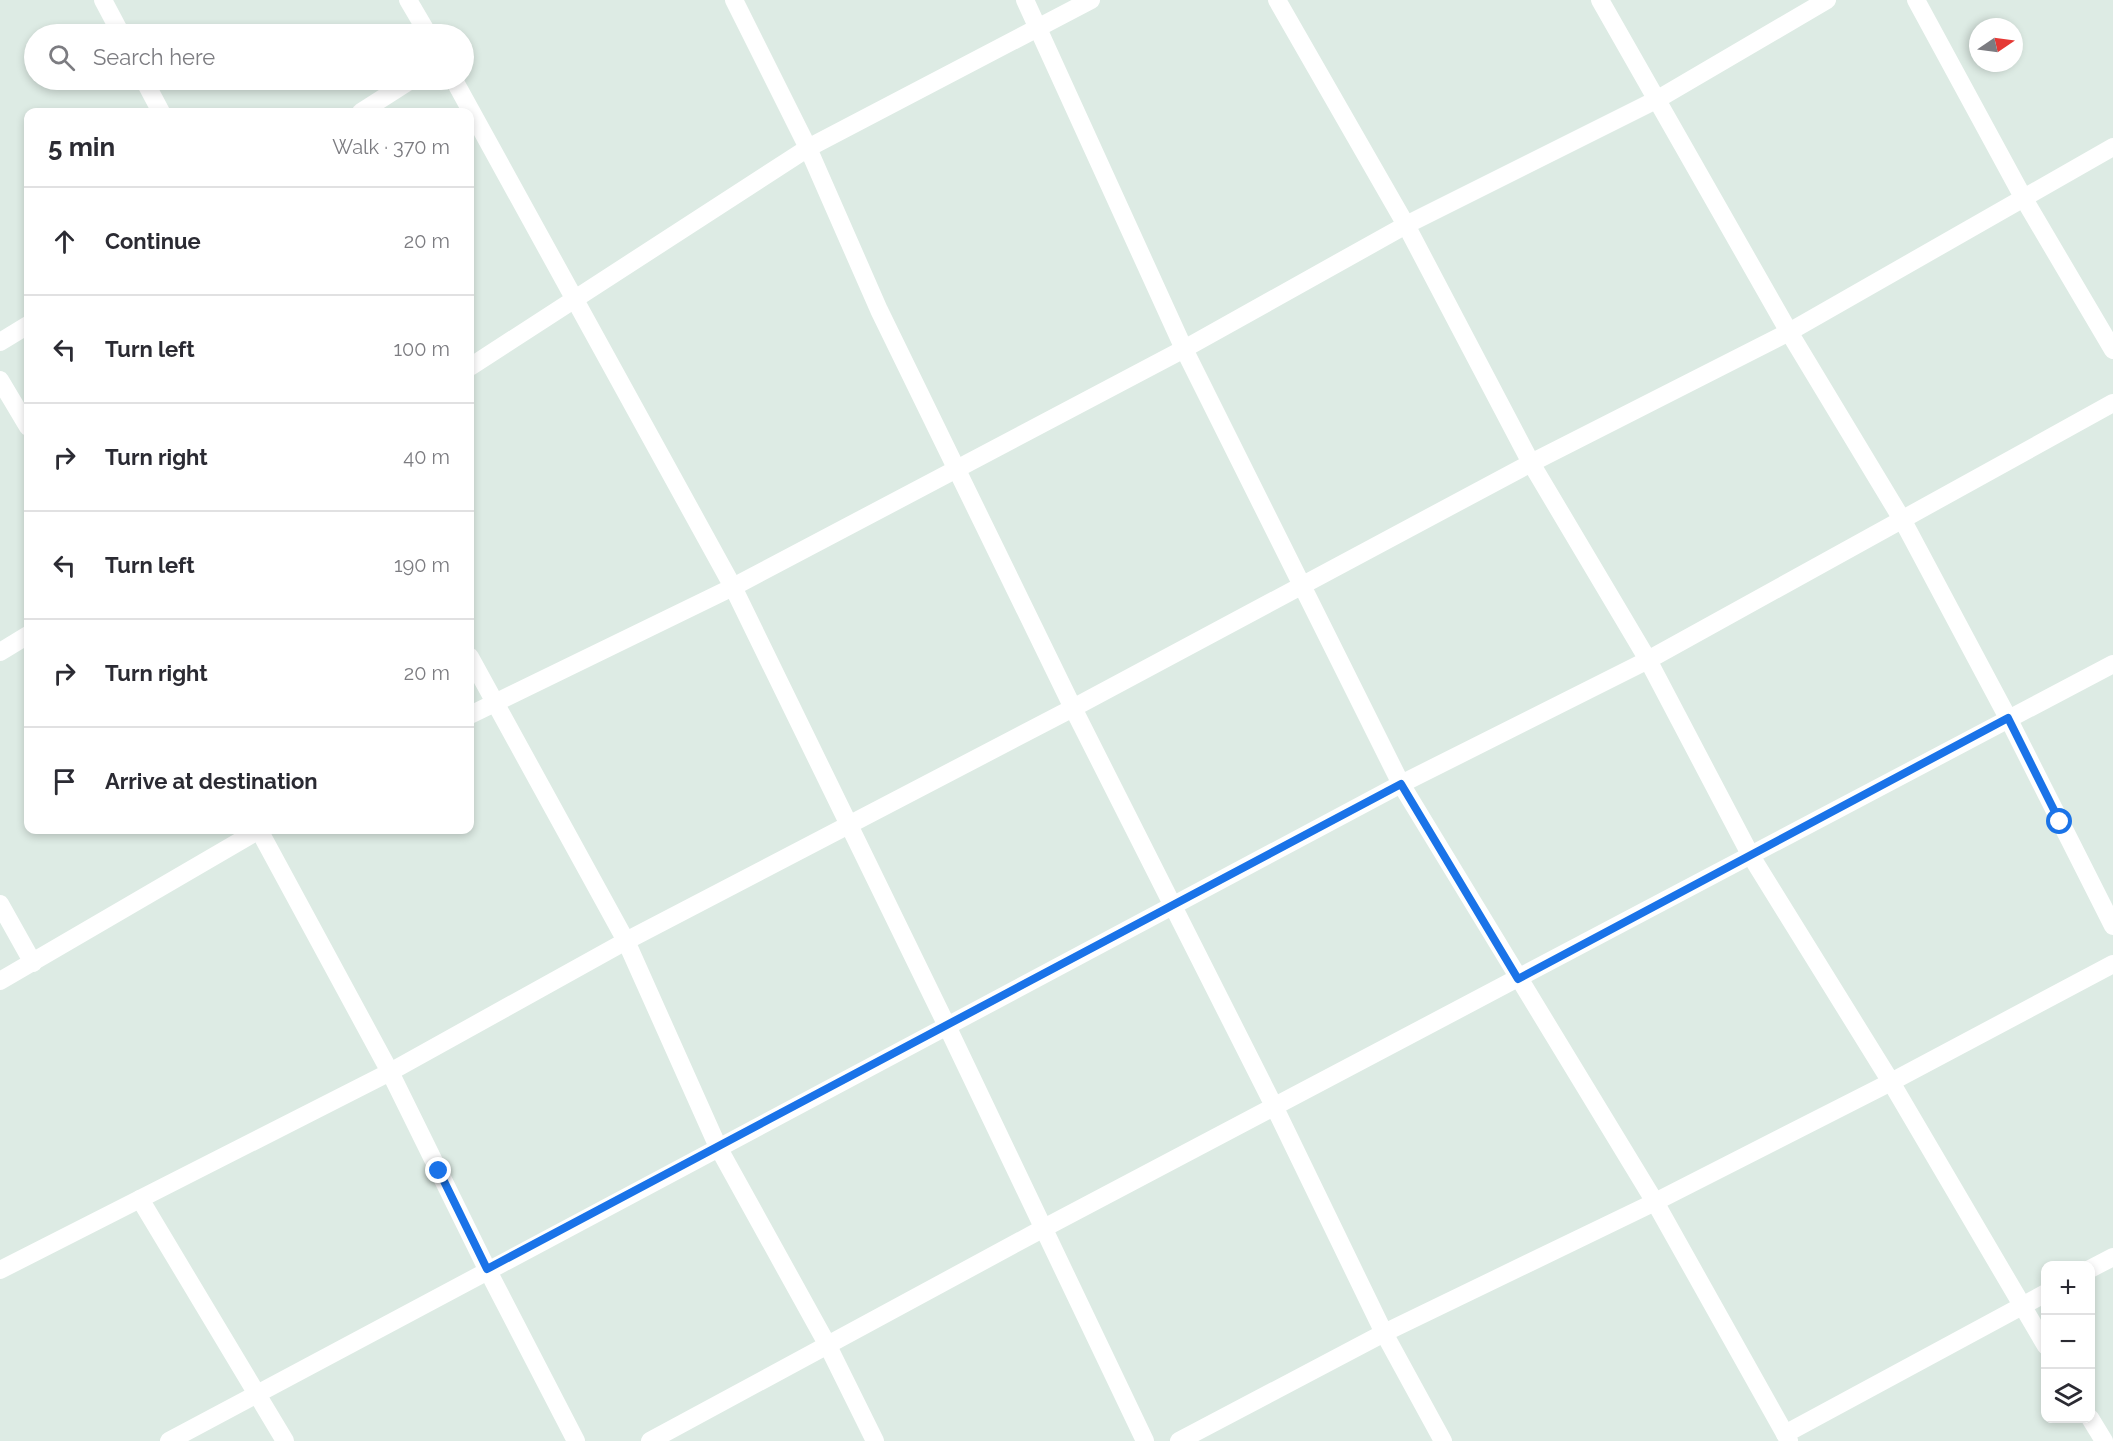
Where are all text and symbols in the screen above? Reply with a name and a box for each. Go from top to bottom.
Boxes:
north arrow [1969,18,2023,72]
search box [24,24,474,90]
icon: search [45,41,78,74]
text: Search here [93,44,215,70]
text: 5 min [48,132,115,162]
text: Walk · 370 m [332,135,450,159]
icon: ahead [48,225,81,258]
text: Continue [105,228,201,254]
text: 20 m [404,229,450,253]
icon: left [48,333,81,366]
text: Turn left [105,336,195,362]
text: 100 m [393,337,450,361]
icon: right [48,441,81,474]
text: Turn right [105,444,208,470]
text: 40 m [403,445,450,469]
icon: left [48,549,81,582]
text: Turn left [105,552,195,578]
text: 190 m [394,553,450,577]
icon: right [48,657,81,690]
text: Turn right [105,660,208,686]
text: 20 m [404,661,450,685]
icon: arrive [48,765,81,798]
text: Arrive at destination [105,768,318,794]
route start [2046,808,2072,834]
route end [425,1157,451,1183]
map controls [2041,1261,2095,1423]
button: + [2041,1261,2095,1315]
button: − [2041,1315,2095,1369]
button: layers [2041,1369,2095,1423]

